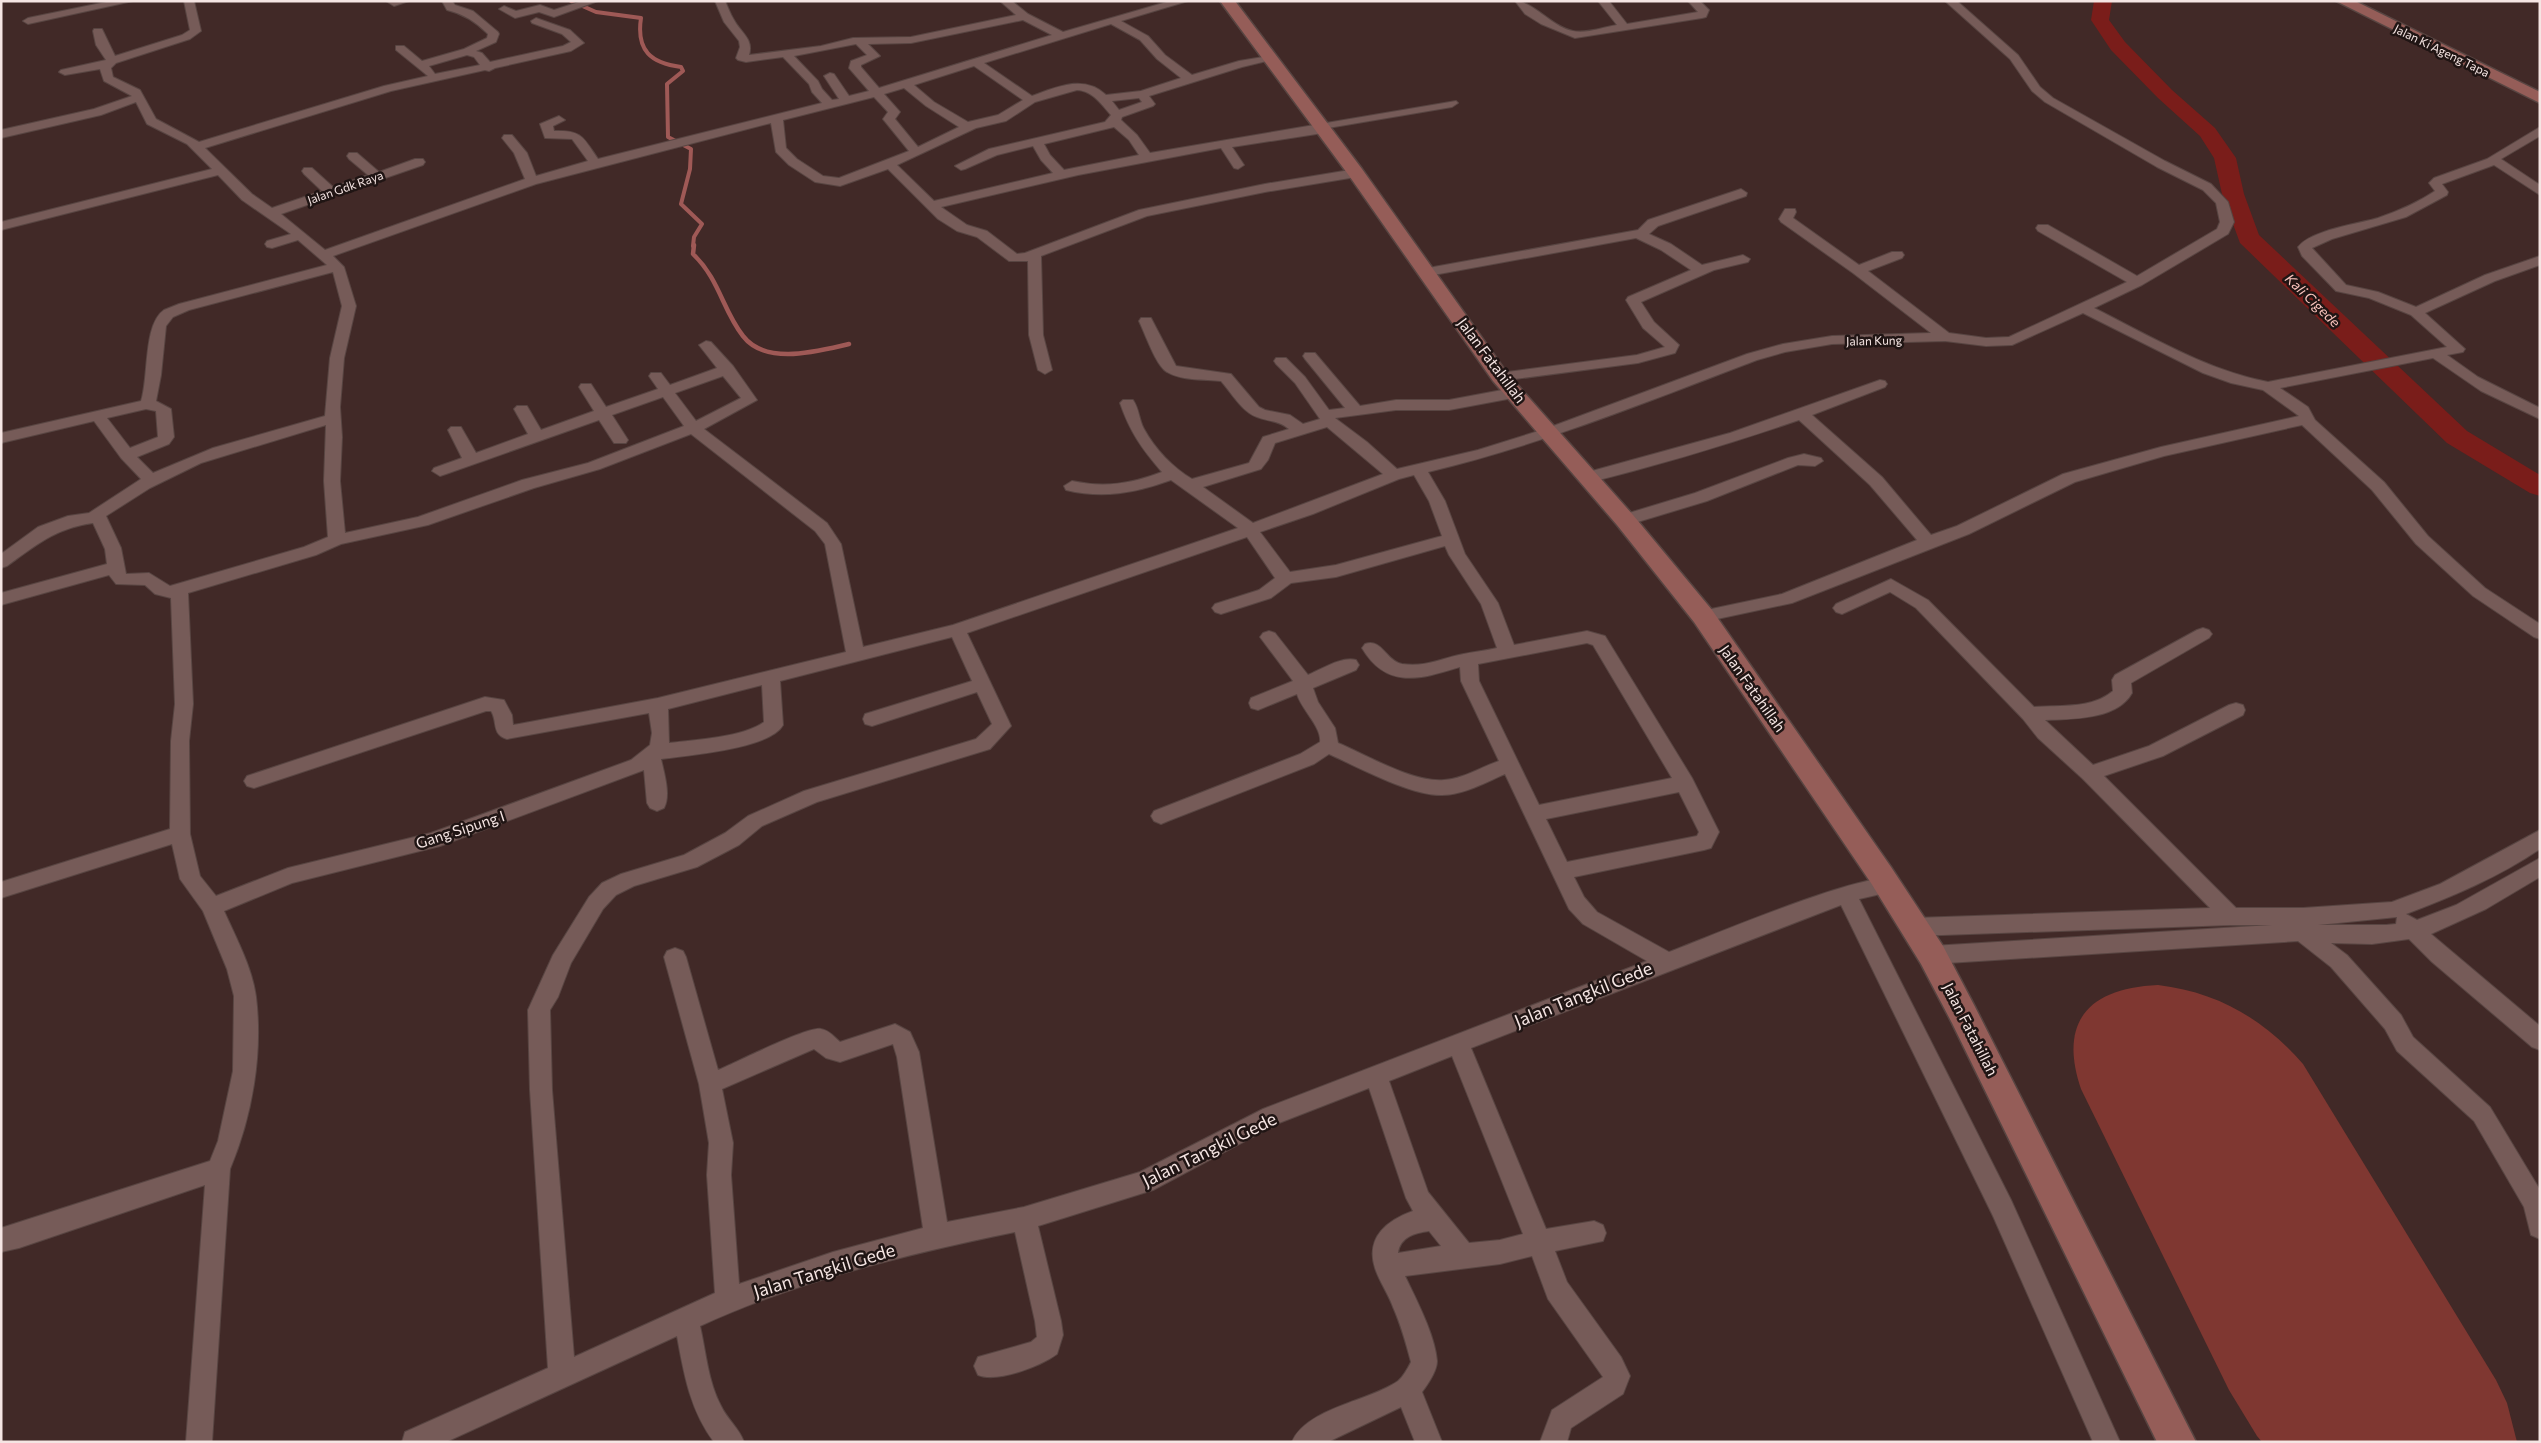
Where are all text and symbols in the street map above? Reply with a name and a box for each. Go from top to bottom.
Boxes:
street label: Jalan Ki Ageng Tapa [2392,21,2492,80]
street label: Jalan Gdk Raya [305,167,385,207]
water label: Kali Cigede [2282,270,2345,331]
street label: Jalan Fatahillah [1454,314,1530,406]
street label: Jalan Kung [1846,333,1903,348]
street label: Jalan Fatahillah [1716,641,1790,735]
street label: Gang Sipung I [413,806,507,852]
street label: Jalan Tangkil Gede [1511,956,1655,1032]
street label: Jalan Fatahillah [1940,979,2002,1079]
street label: Jalan Tangkil Gede [1138,1107,1280,1191]
street label: Jalan Tangkil Gede [751,1238,897,1302]

